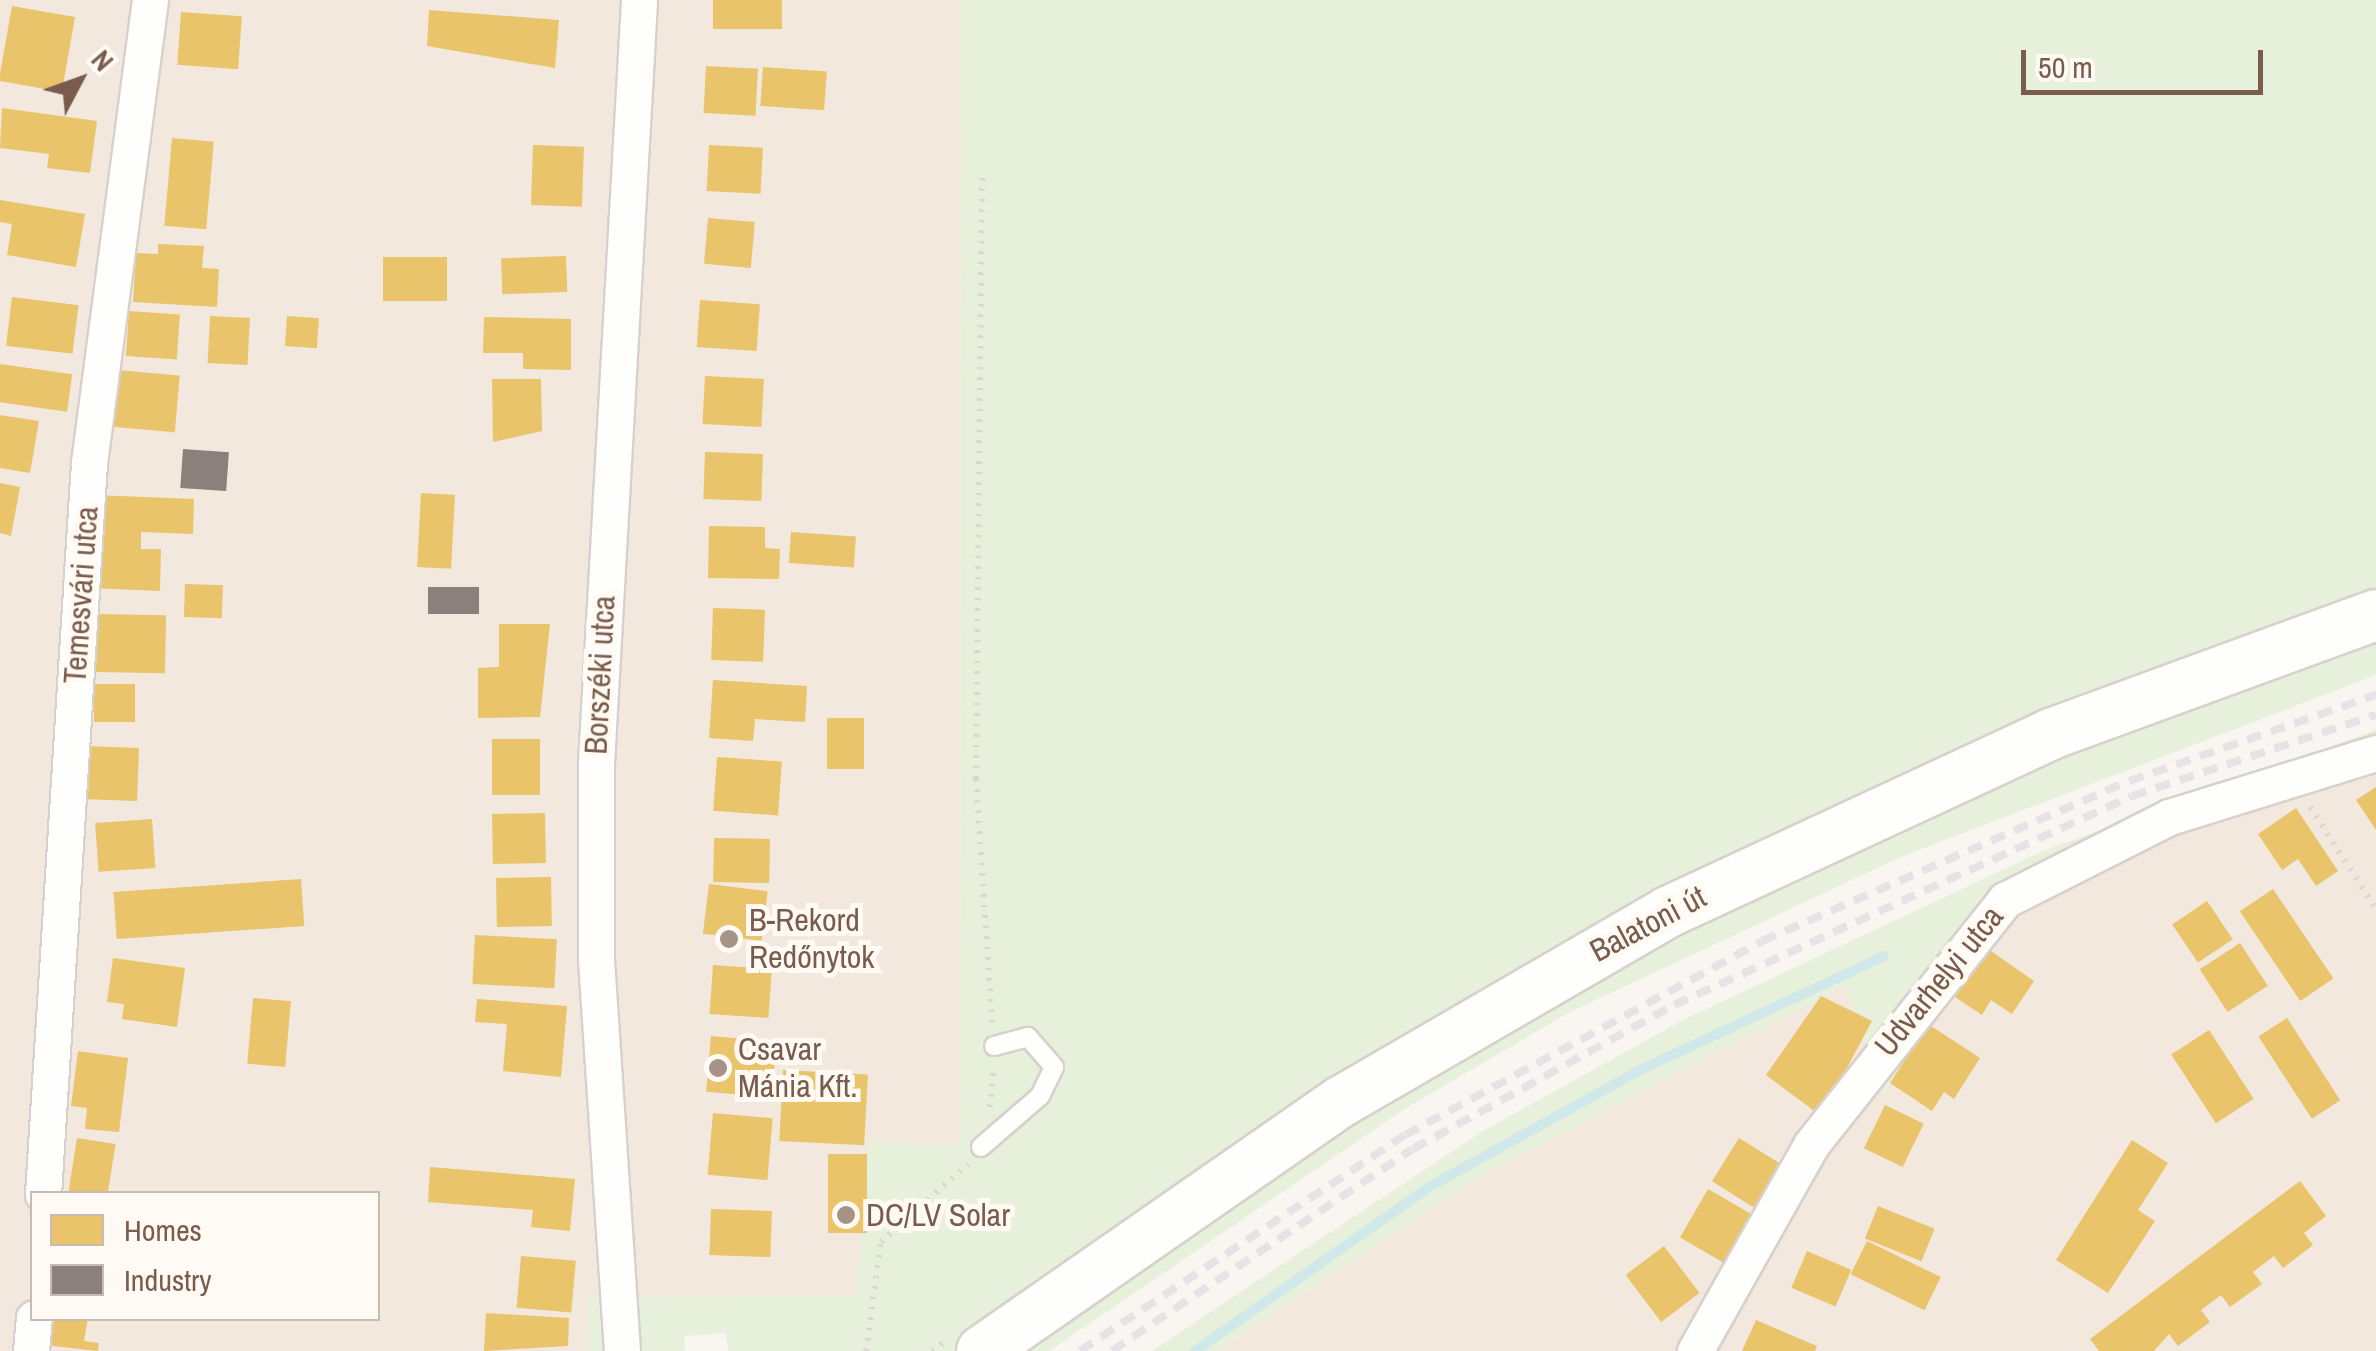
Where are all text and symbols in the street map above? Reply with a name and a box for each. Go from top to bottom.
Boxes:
north arrow [30,30,130,130]
scale bar [2026,30,2268,92]
text: N [83,42,122,79]
text: 50 m [2038,47,2093,87]
street label: Temesvári utca [56,505,106,685]
street label: Borszéki utca [577,595,623,755]
street label: Balatoni út [1584,878,1712,970]
street label: Udvarhelyi utca [1867,898,2011,1064]
place label: B-Rekord Redőnytok [749,902,874,977]
marker: B-Rekord Redőnytok [718,928,740,950]
place label: Csavar Mánia Kft. [738,1031,858,1106]
marker: Csavar Mánia Kft. [707,1057,729,1079]
legend [30,1191,380,1321]
place label: DC/LV Solar [866,1196,1010,1234]
marker: DC/LV Solar [835,1204,857,1226]
text: Homes [124,1210,202,1250]
text: Industry [124,1260,212,1300]

